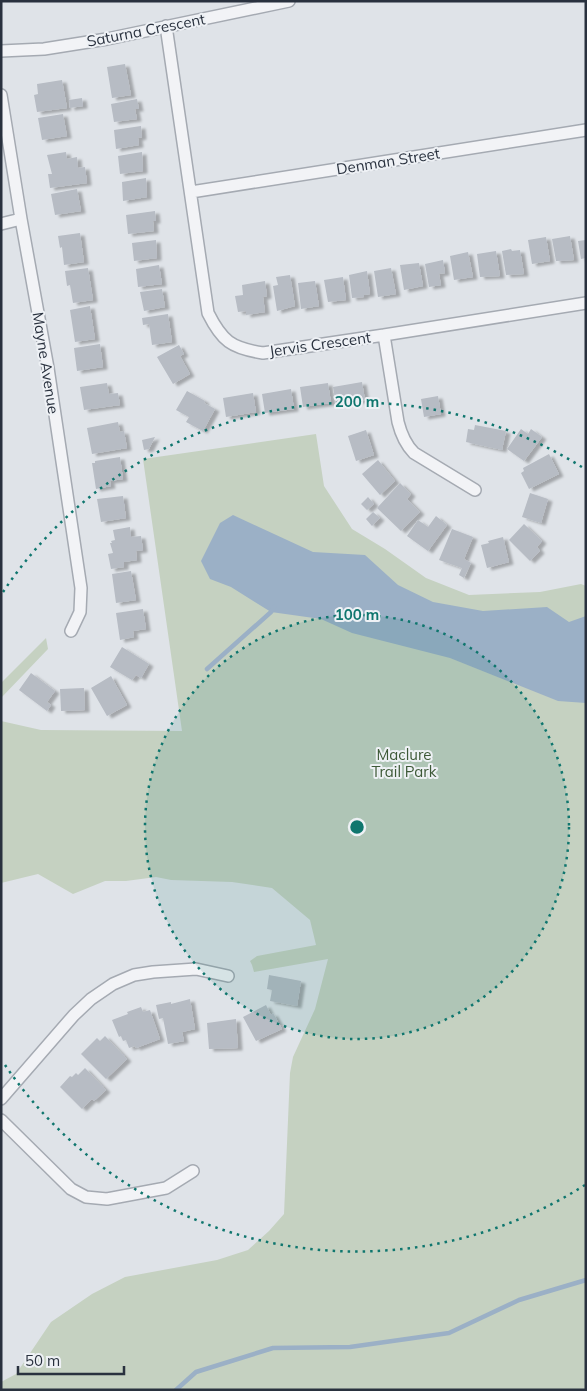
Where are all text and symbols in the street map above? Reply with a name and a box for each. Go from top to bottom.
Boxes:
street label: Saturna Crescent [85,9,207,51]
street label: Denman Street [335,143,441,179]
street label: Mayne Avenue [29,311,63,415]
street label: Jervis Crescent [268,327,372,361]
text: 200 m [335,392,379,411]
text: 100 m [335,605,379,624]
park label: Maclure Trail Park [372,745,437,781]
centre of rings [348,818,366,836]
scale bar [18,1344,124,1376]
text: 50 m [25,1351,60,1370]

